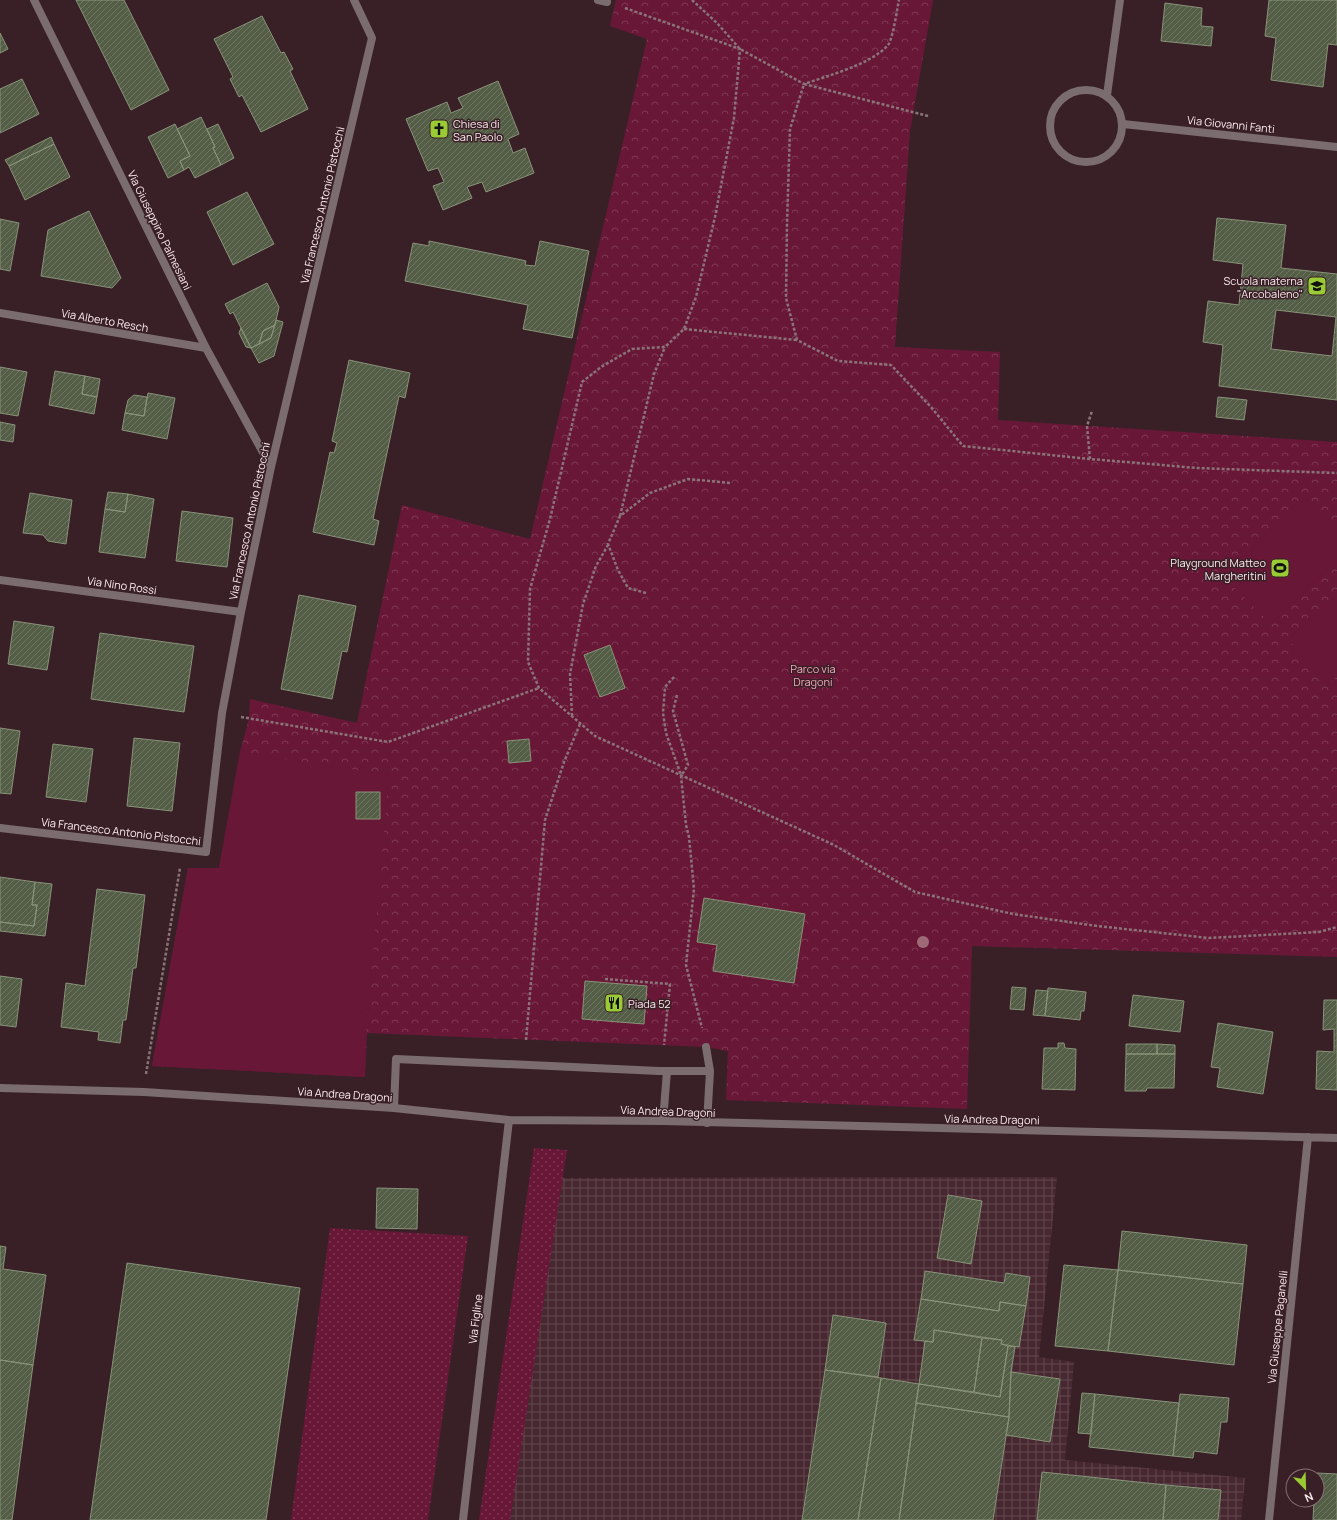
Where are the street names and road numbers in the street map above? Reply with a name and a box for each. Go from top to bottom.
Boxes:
street label: Via Giovanni Fanti [1186,112,1276,136]
street label: Via Francesco Antonio Pistocchi [297,125,347,285]
street label: Via Giuseppino Palmesiani [124,168,196,292]
street label: Via Alberto Resch [60,305,150,335]
street label: Via Francesco Antonio Pistocchi [225,441,273,601]
street label: Via Nino Rossi [86,573,158,597]
street label: Via Francesco Antonio Pistocchi [40,814,202,848]
street label: Via Andrea Dragoni [297,1083,393,1105]
street label: Via Andrea Dragoni [620,1102,716,1120]
street label: Via Andrea Dragoni [944,1111,1040,1127]
street label: Via Giuseppe Paganelli [1264,1270,1290,1384]
street label: Via Figline [465,1293,486,1345]

